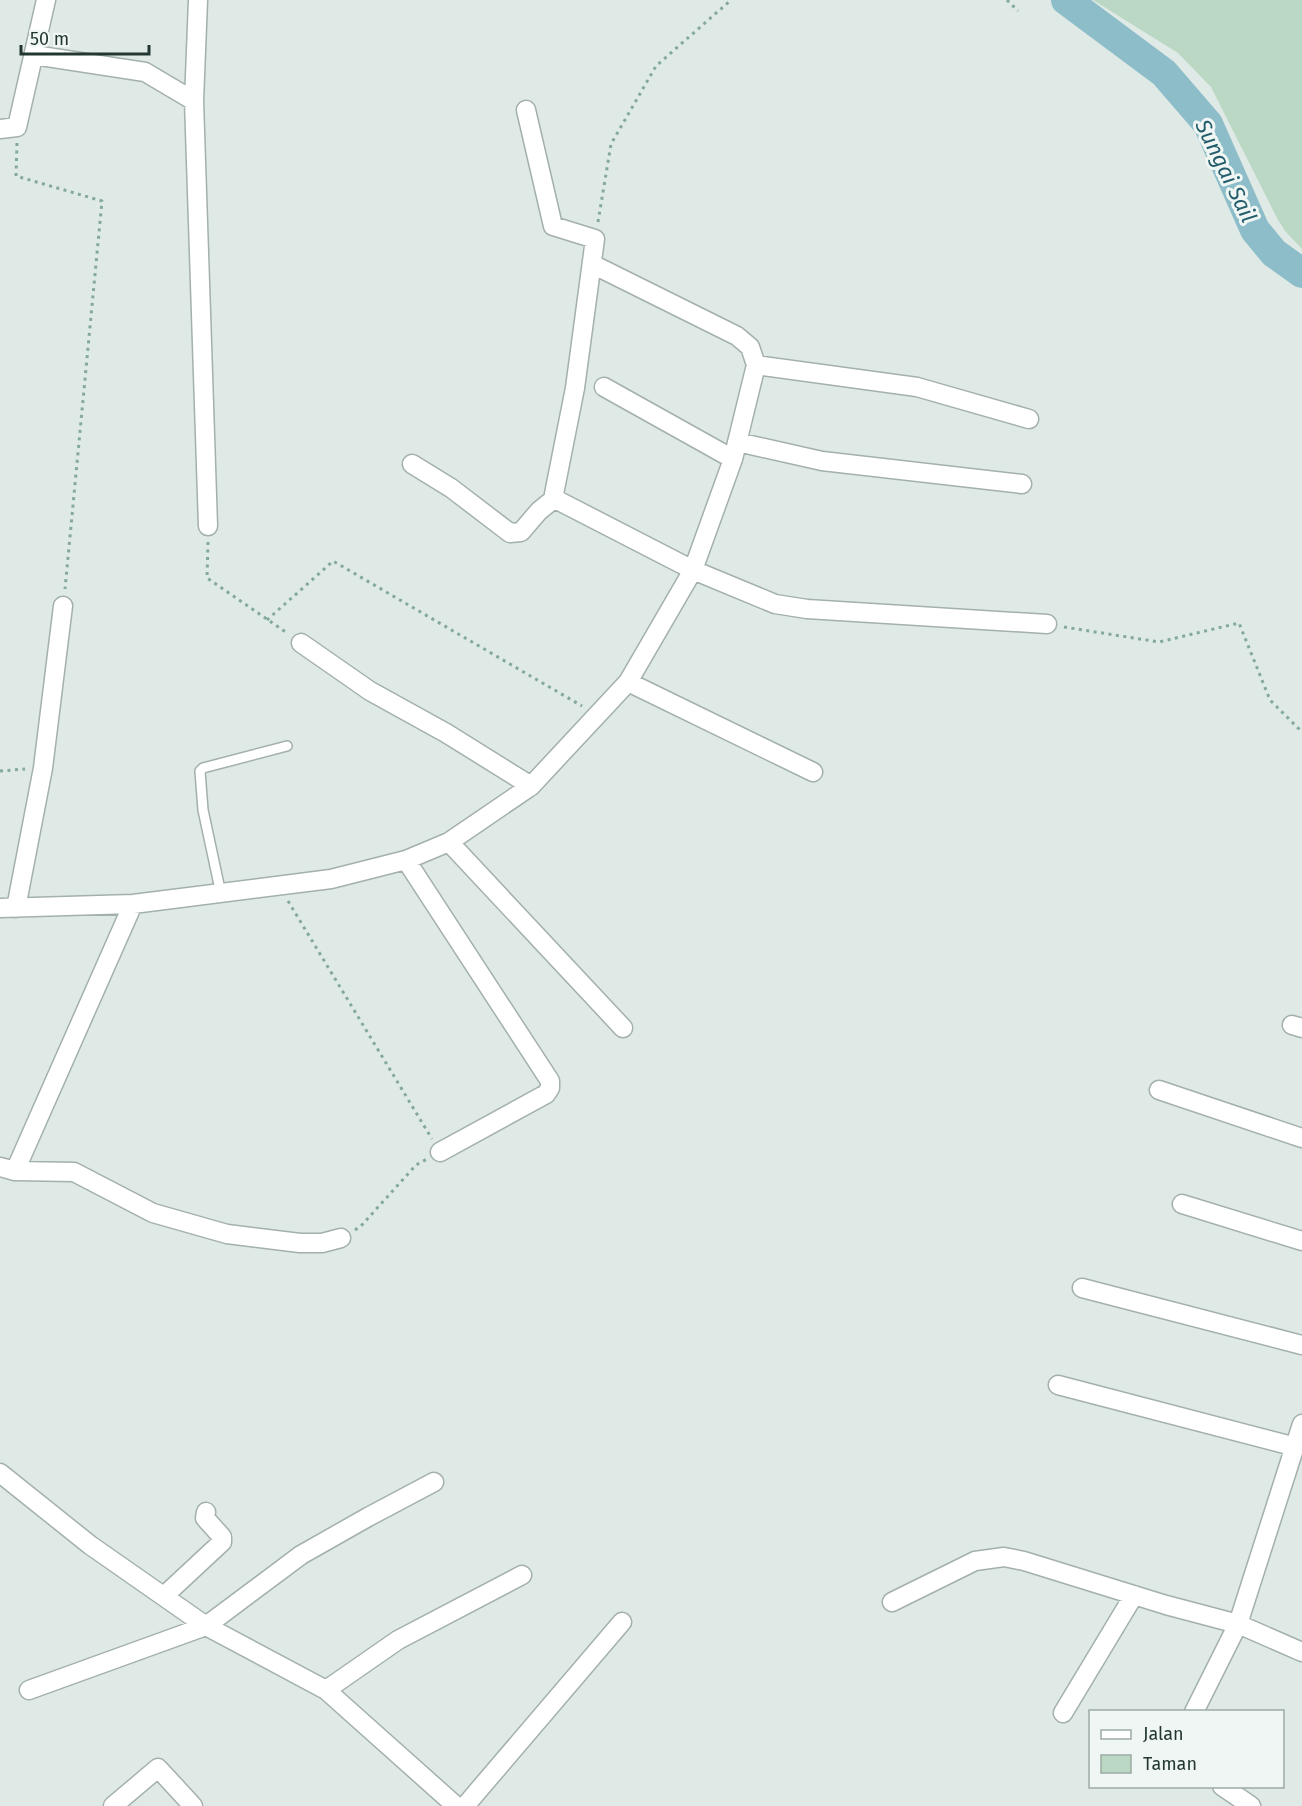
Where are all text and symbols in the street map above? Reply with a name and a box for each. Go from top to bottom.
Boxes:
scale bar [21,18,148,56]
text: 50 m [30,28,69,50]
water label: Sungai Sail [1189,114,1263,227]
legend [1089,1710,1284,1788]
text: Jalan [1143,1723,1184,1745]
text: Taman [1143,1753,1197,1775]

